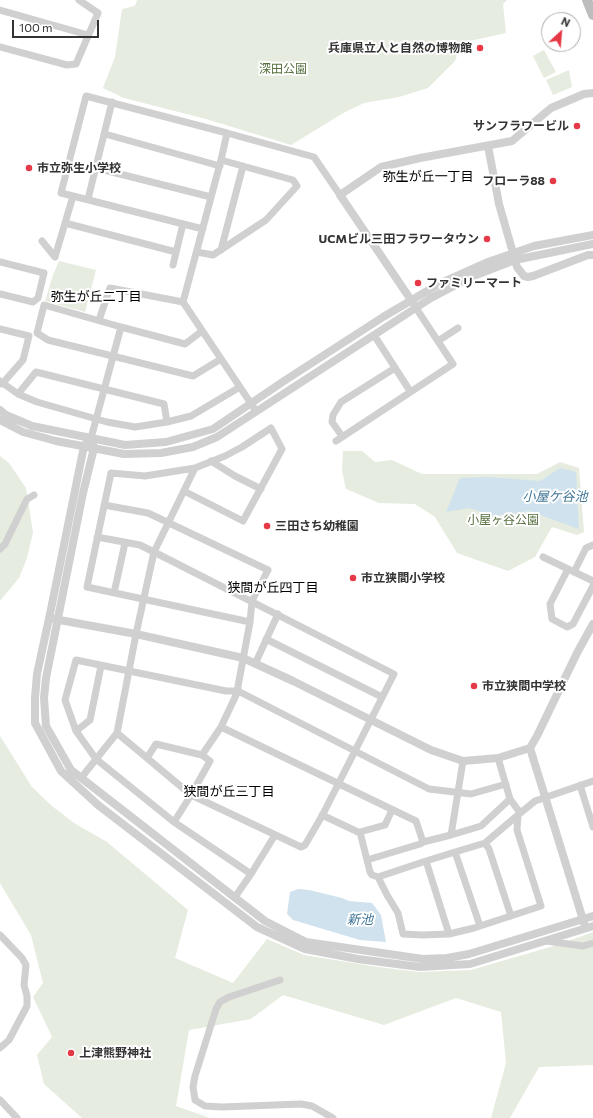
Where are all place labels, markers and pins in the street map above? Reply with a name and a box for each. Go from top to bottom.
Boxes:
place label: 兵庫県立人と自然の博物館 [328,41,472,55]
marker: 兵庫県立人と自然の博物館 [475,43,485,53]
place label: サンフラワービル [473,119,569,133]
marker: サンフラワービル [572,121,582,131]
place label: 市立弥生小学校 [37,161,121,175]
marker: 市立弥生小学校 [24,163,34,173]
place label: フローラ88 [482,174,545,188]
marker: フローラ88 [548,176,558,186]
place label: UCMビル三田フラワータウン [318,232,479,246]
marker: UCMビル三田フラワータウン [482,234,492,244]
place label: ファミリーマート [426,276,522,290]
marker: ファミリーマート [413,278,423,288]
place label: 三田さち幼稚園 [275,519,359,533]
marker: 三田さち幼稚園 [262,521,272,531]
place label: 市立狭間小学校 [361,571,445,585]
marker: 市立狭間小学校 [348,573,358,583]
place label: 市立狭間中学校 [482,679,566,693]
marker: 市立狭間中学校 [469,681,479,691]
place label: 上津熊野神社 [79,1046,151,1060]
marker: 上津熊野神社 [66,1048,76,1058]

